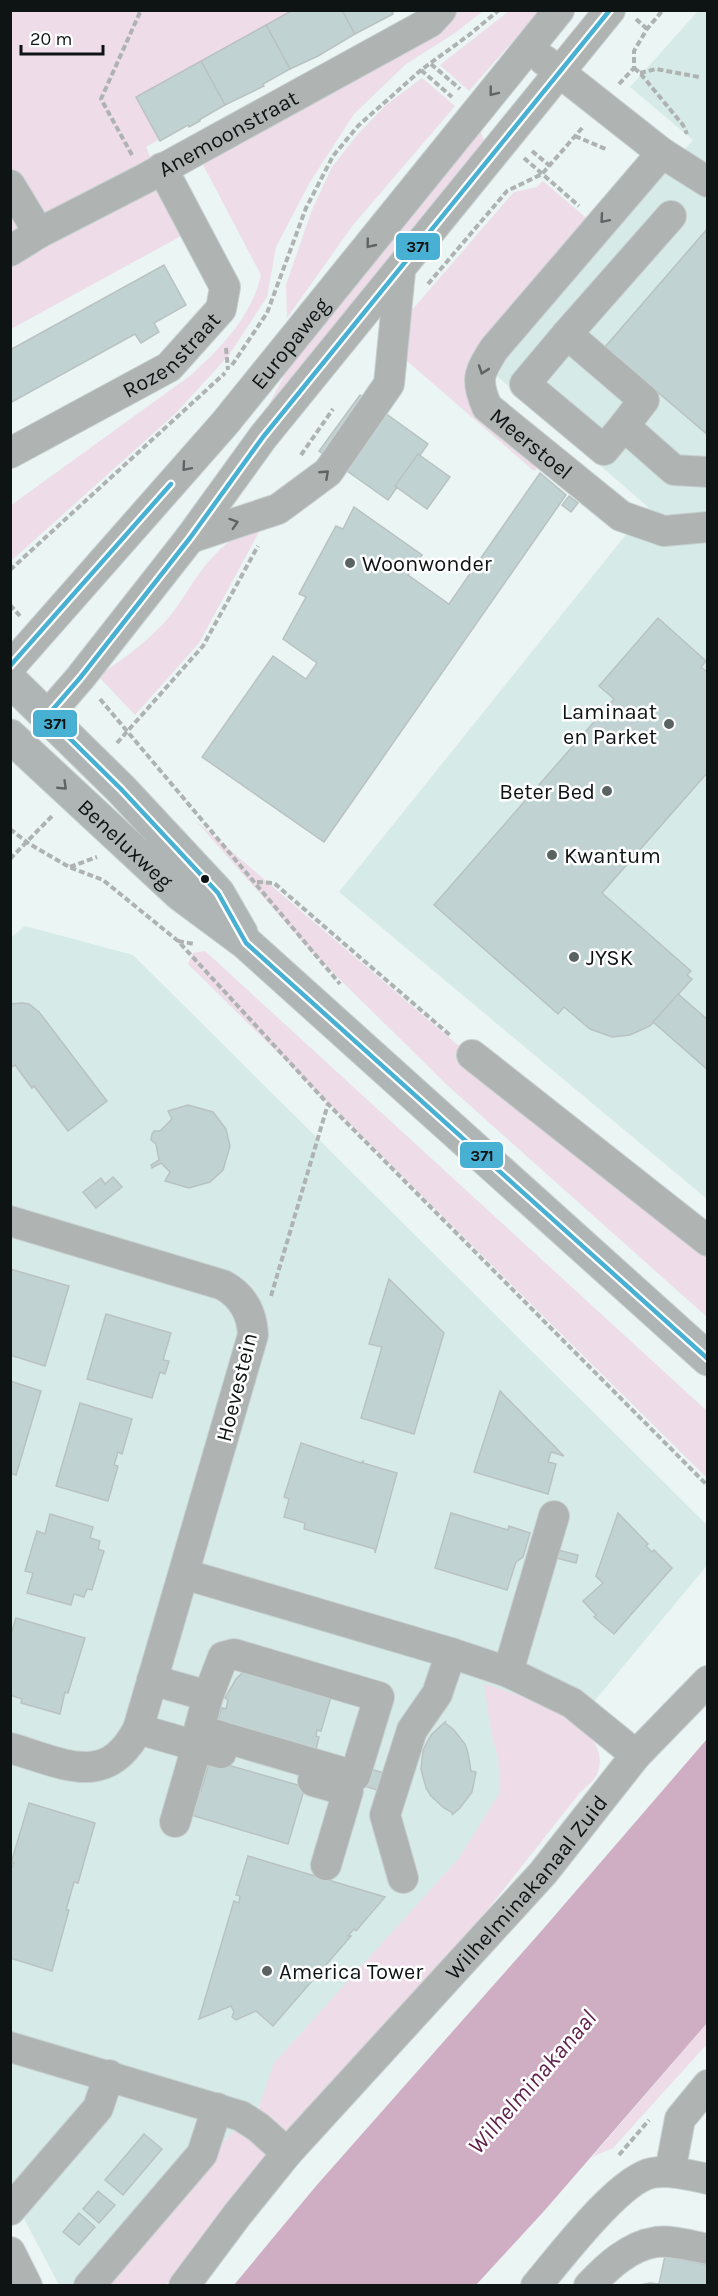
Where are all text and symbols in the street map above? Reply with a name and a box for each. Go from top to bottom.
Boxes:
scale bar [21,18,104,56]
text: 20 m [30,28,72,50]
street label: Anemoonstraat [154,85,303,183]
one-way arrow [489,85,500,96]
one-way arrow [600,212,611,223]
line badge: 371 [395,232,441,261]
one-way arrow [367,237,378,248]
text: 371 [406,237,430,256]
street label: Europaweg [246,292,336,395]
street label: Rozenstraat [118,307,226,404]
one-way arrow [478,365,491,375]
street label: Meerstoel [484,403,577,485]
one-way arrow [182,460,193,471]
one-way arrow [318,470,328,481]
one-way arrow [228,518,239,531]
place label: Woonwonder [362,551,492,577]
marker: Woonwonder [343,556,357,570]
place label: Laminaat en Parket [562,699,657,750]
line badge: 371 [32,709,78,738]
text: 371 [43,714,67,733]
marker: Laminaat en Parket [662,717,676,731]
one-way arrow [56,779,67,790]
place label: Beter Bed [499,779,595,805]
marker: Beter Bed [600,784,614,798]
street label: Beneluxweg [72,794,178,895]
place label: Kwantum [564,843,661,869]
marker: Kwantum [545,848,559,862]
unlabelled marker [199,873,211,885]
place label: JYSK [586,945,633,971]
marker: JYSK [567,950,581,964]
line badge: 371 [459,1141,504,1169]
text: 371 [470,1146,494,1165]
street label: Hoevestein [211,1330,263,1444]
street label: Wilhelminakanaal Zuid [440,1790,613,1985]
place label: America Tower [279,1959,423,1985]
marker: America Tower [260,1964,274,1978]
water label: Wilhelminakanaal [462,2004,602,2160]

